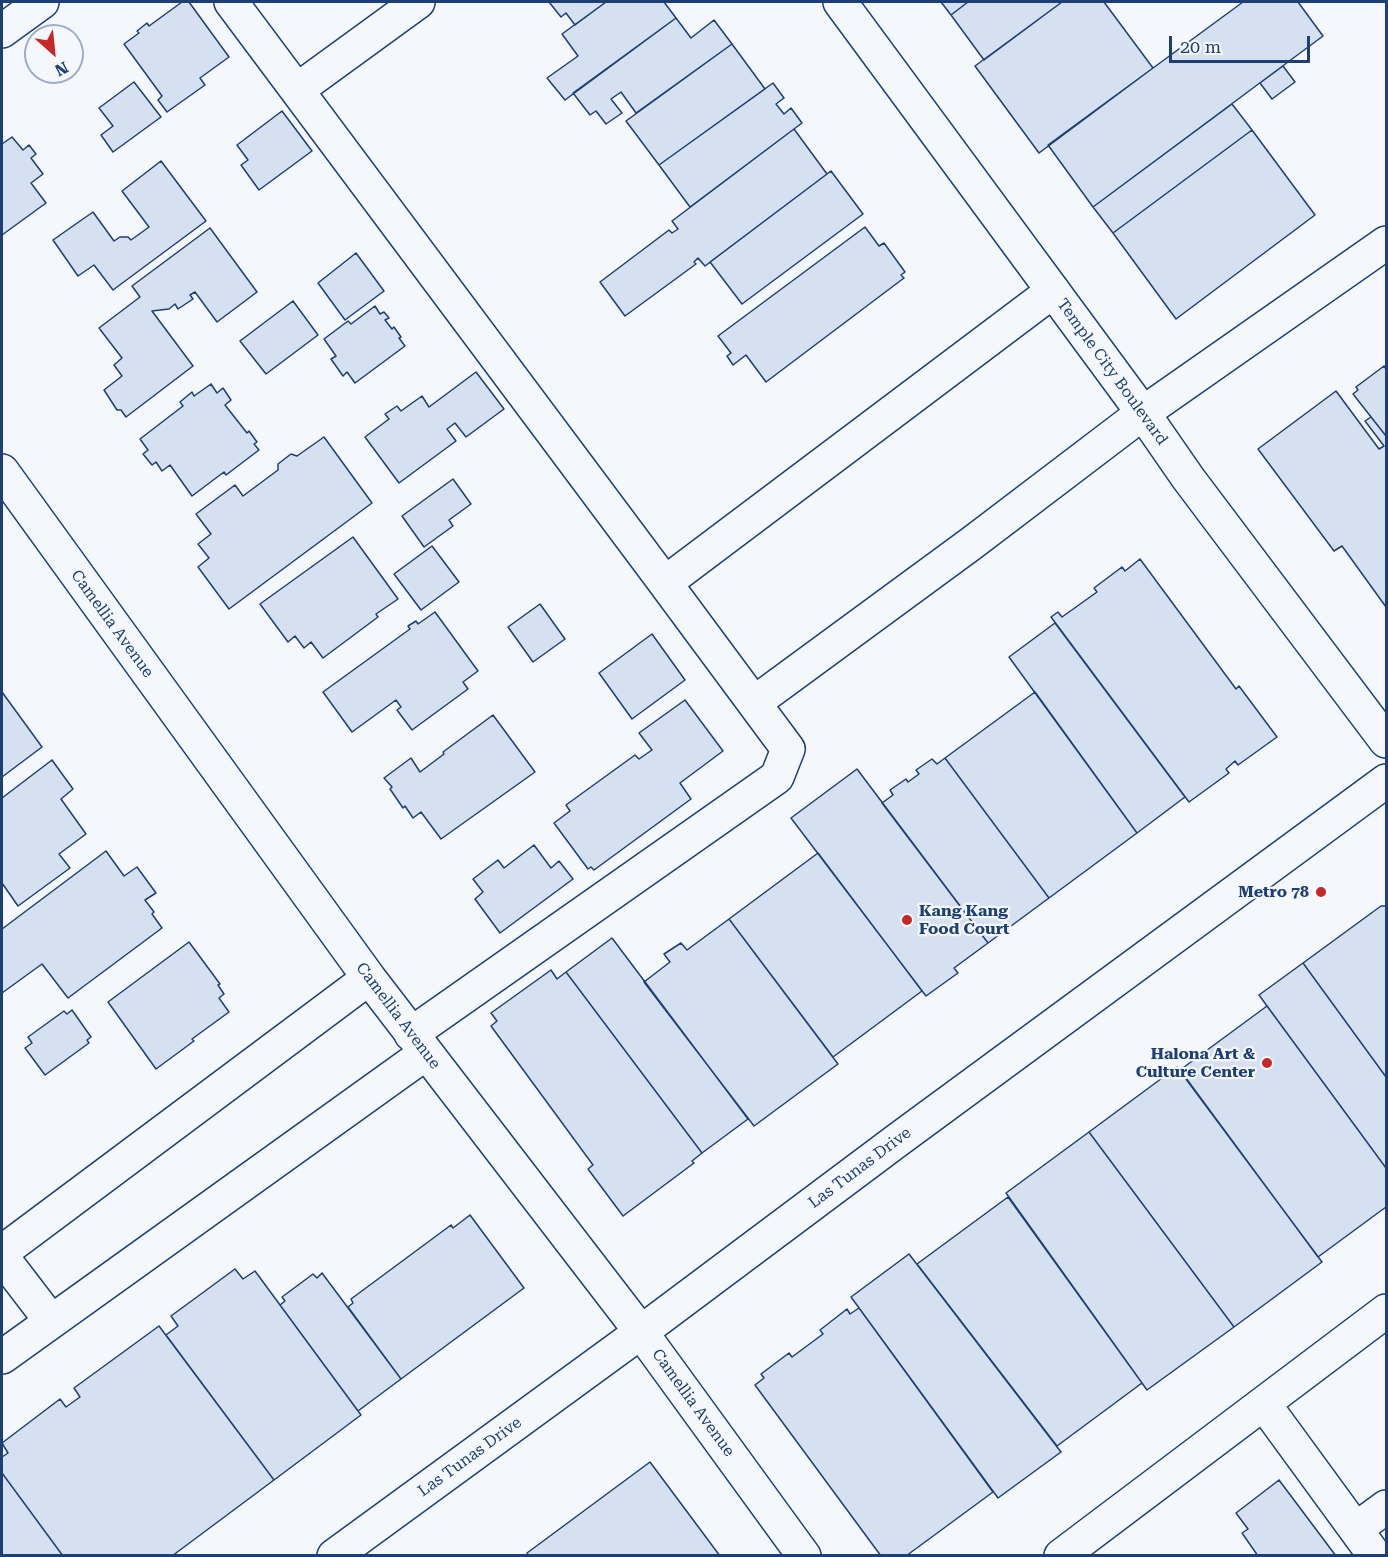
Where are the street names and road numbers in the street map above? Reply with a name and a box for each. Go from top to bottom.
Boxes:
street label: Temple City Boulevard [1052,295,1172,449]
street label: Camellia Avenue [66,566,158,682]
street label: Camellia Avenue [352,959,444,1073]
street label: Las Tunas Drive [805,1123,915,1213]
street label: Camellia Avenue [647,1345,739,1461]
street label: Las Tunas Drive [414,1413,526,1501]

